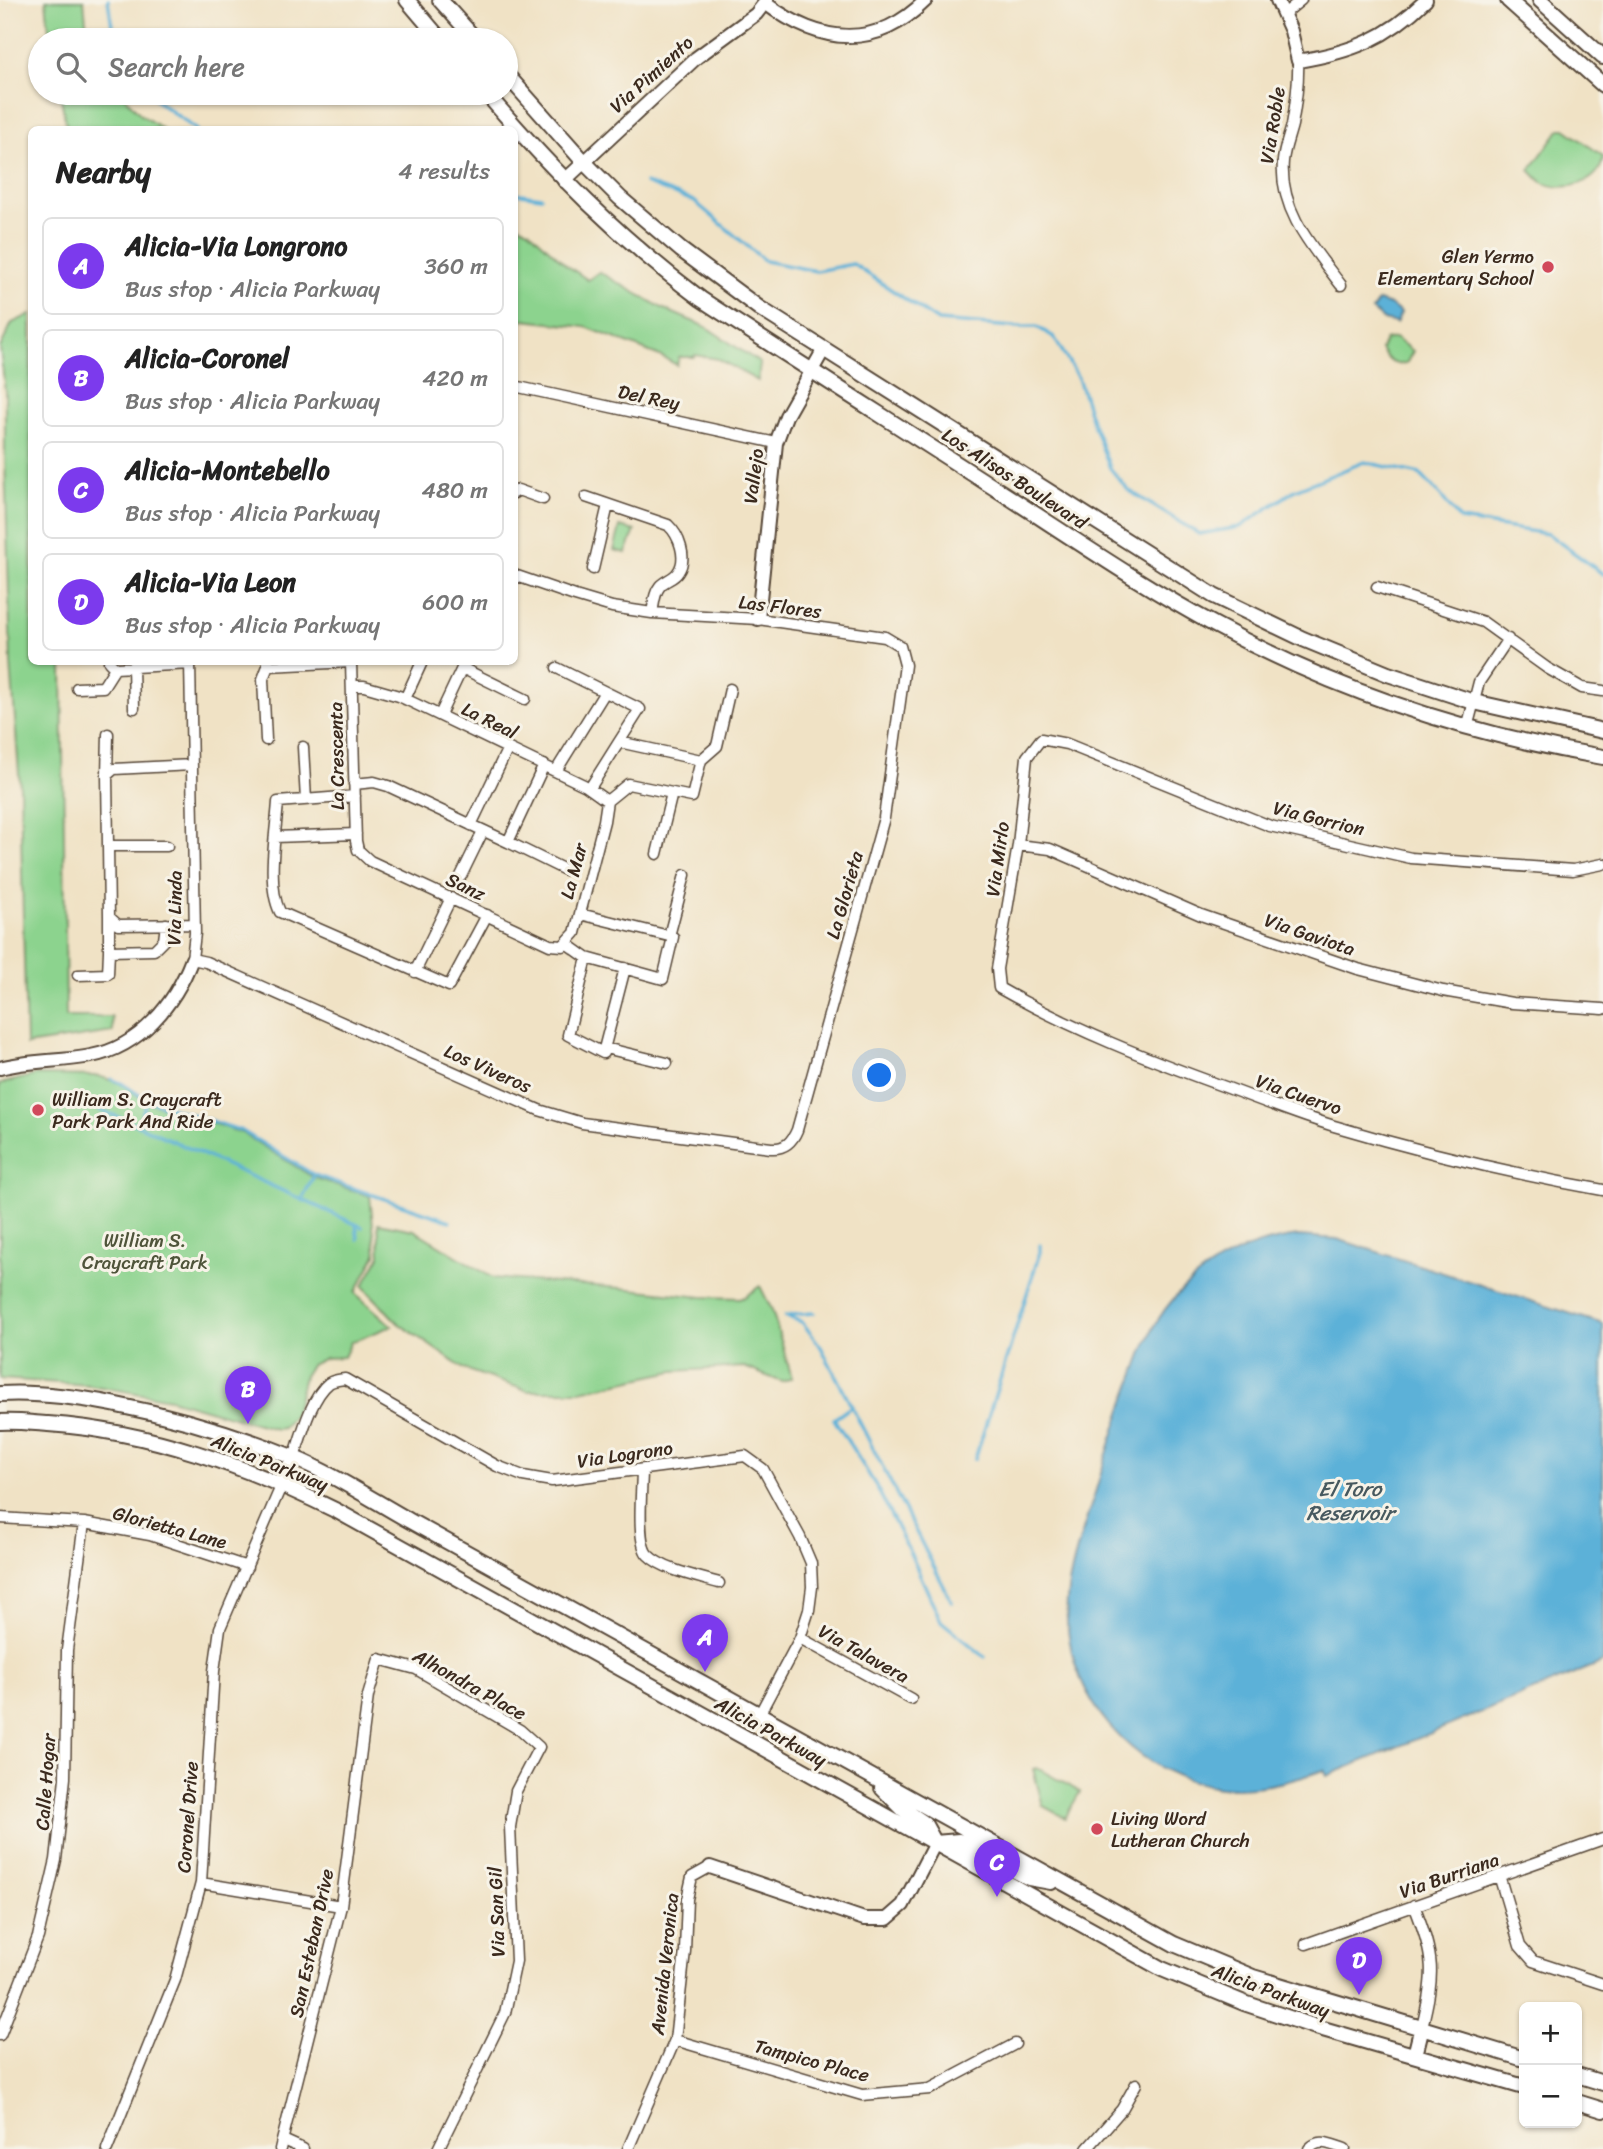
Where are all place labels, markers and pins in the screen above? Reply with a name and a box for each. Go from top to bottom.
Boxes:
place label: Glen Yermo Elementary School [1377,240,1535,295]
marker: Glen Yermo Elementary School [1540,259,1556,275]
place label: William S. Craycraft Park Park And Ride [52,1083,222,1138]
marker: William S. Craycraft Park Park And Ride [30,1102,46,1118]
pin: B [225,1366,271,1424]
pin: A [682,1614,728,1672]
place label: Living Word Lutheran Church [1111,1802,1250,1857]
marker: Living Word Lutheran Church [1089,1821,1105,1837]
pin: C [974,1839,1020,1897]
pin: D [1336,1937,1382,1995]

